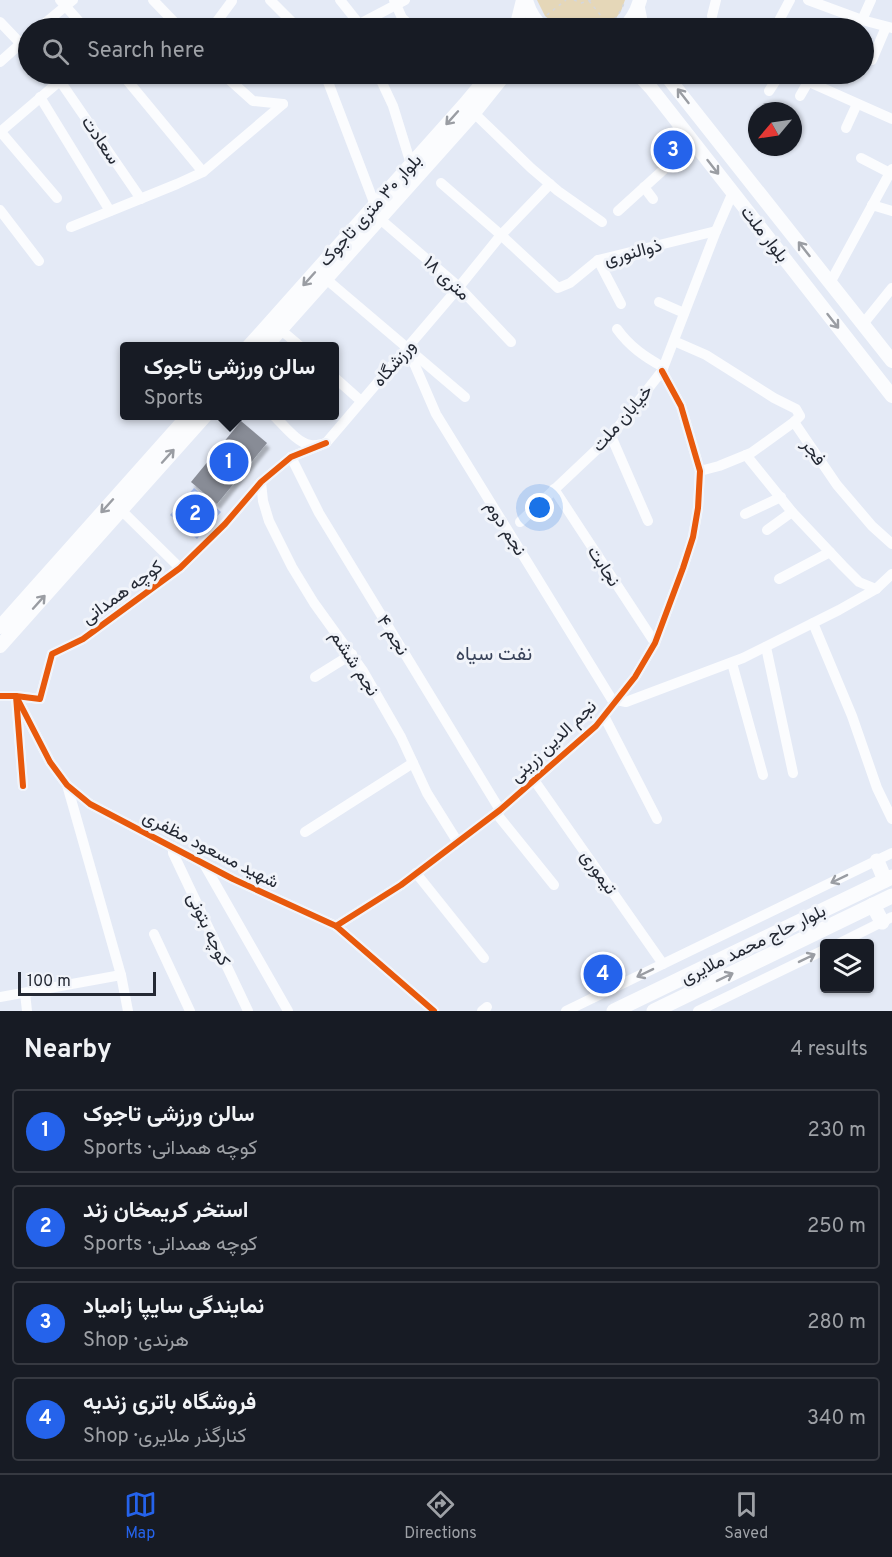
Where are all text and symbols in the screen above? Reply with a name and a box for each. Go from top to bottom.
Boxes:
search box [18,18,874,84]
icon: search [39,35,72,68]
text: Search here [87,38,205,65]
one-way arrow [676,89,689,105]
north arrow [748,102,802,156]
one-way arrow [445,110,459,125]
street label: سعادت [75,112,124,169]
pin: 3 [654,128,692,172]
street label: بلوار ۳۰ متری تاجوک [314,150,428,272]
one-way arrow [706,159,719,175]
street label: بلوار ملت [735,202,793,268]
street label: ذوالنوری [602,235,665,272]
one-way arrow [797,242,810,258]
street label: ۱۸ متری [418,252,474,307]
one-way arrow [302,271,316,286]
one-way arrow [827,312,839,328]
street label: ورزشگاه [368,336,422,392]
popup [120,342,339,420]
text: سالن ورزشی تاجوک [144,355,315,382]
street label: خیابان ملت [588,381,659,457]
text: Sports [144,386,203,412]
street label: فجر [795,434,830,471]
pin: 1 [210,440,248,484]
one-way arrow [161,449,175,464]
pin: 2 [176,492,214,536]
your location [525,493,554,522]
street label: نجم دوم [479,497,530,560]
one-way arrow [100,498,114,513]
street label: نجابت [581,542,624,592]
street label: کوچه همدانی [78,556,168,630]
one-way arrow [32,595,46,610]
street label: نجم ۴ [370,611,413,660]
street label: نجم ششم [324,627,383,701]
district label: نفت سیاه [456,642,532,668]
street label: نجم الدین زرینی [506,696,602,788]
street label: شهید مسعود مظفری [138,806,282,895]
street label: تیموری [574,846,621,900]
one-way arrow [831,873,849,885]
street label: کوچه بتونی [181,889,235,970]
street label: بلوار حاج محمد ملایری [677,900,830,991]
map controls [820,939,874,993]
button: layers [820,939,874,993]
pin: 4 [584,952,622,996]
one-way arrow [798,952,816,964]
one-way arrow [636,967,654,979]
scale bar [18,969,156,996]
one-way arrow [716,970,734,982]
text: 100 m [27,972,71,992]
text: Nearby [24,1034,112,1067]
text: 4 results [791,1037,868,1063]
text: سالن ورزشی تاجوک [83,1102,255,1129]
text: 1 [42,1118,50,1144]
text: 230 m [807,1118,866,1144]
text: Sports · کوچه همدانی [83,1136,257,1162]
text: استخر کریمخان زند [83,1198,248,1225]
text: 2 [39,1214,52,1240]
text: 250 m [807,1214,866,1240]
text: Sports · کوچه همدانی [83,1232,257,1258]
text: نمایندگی سایپا زامیاد [83,1294,264,1321]
text: 3 [40,1310,52,1336]
text: 280 m [807,1310,866,1336]
text: Shop · هرندی [83,1328,189,1354]
text: فروشگاه باتری زندیه [83,1390,256,1417]
text: 4 [39,1406,52,1432]
text: 340 m [807,1406,866,1432]
text: Shop · کنارگذر ملایری [83,1424,247,1450]
tab: Map [124,1488,157,1544]
tab: Directions [404,1488,477,1544]
tab: Saved [724,1488,768,1544]

